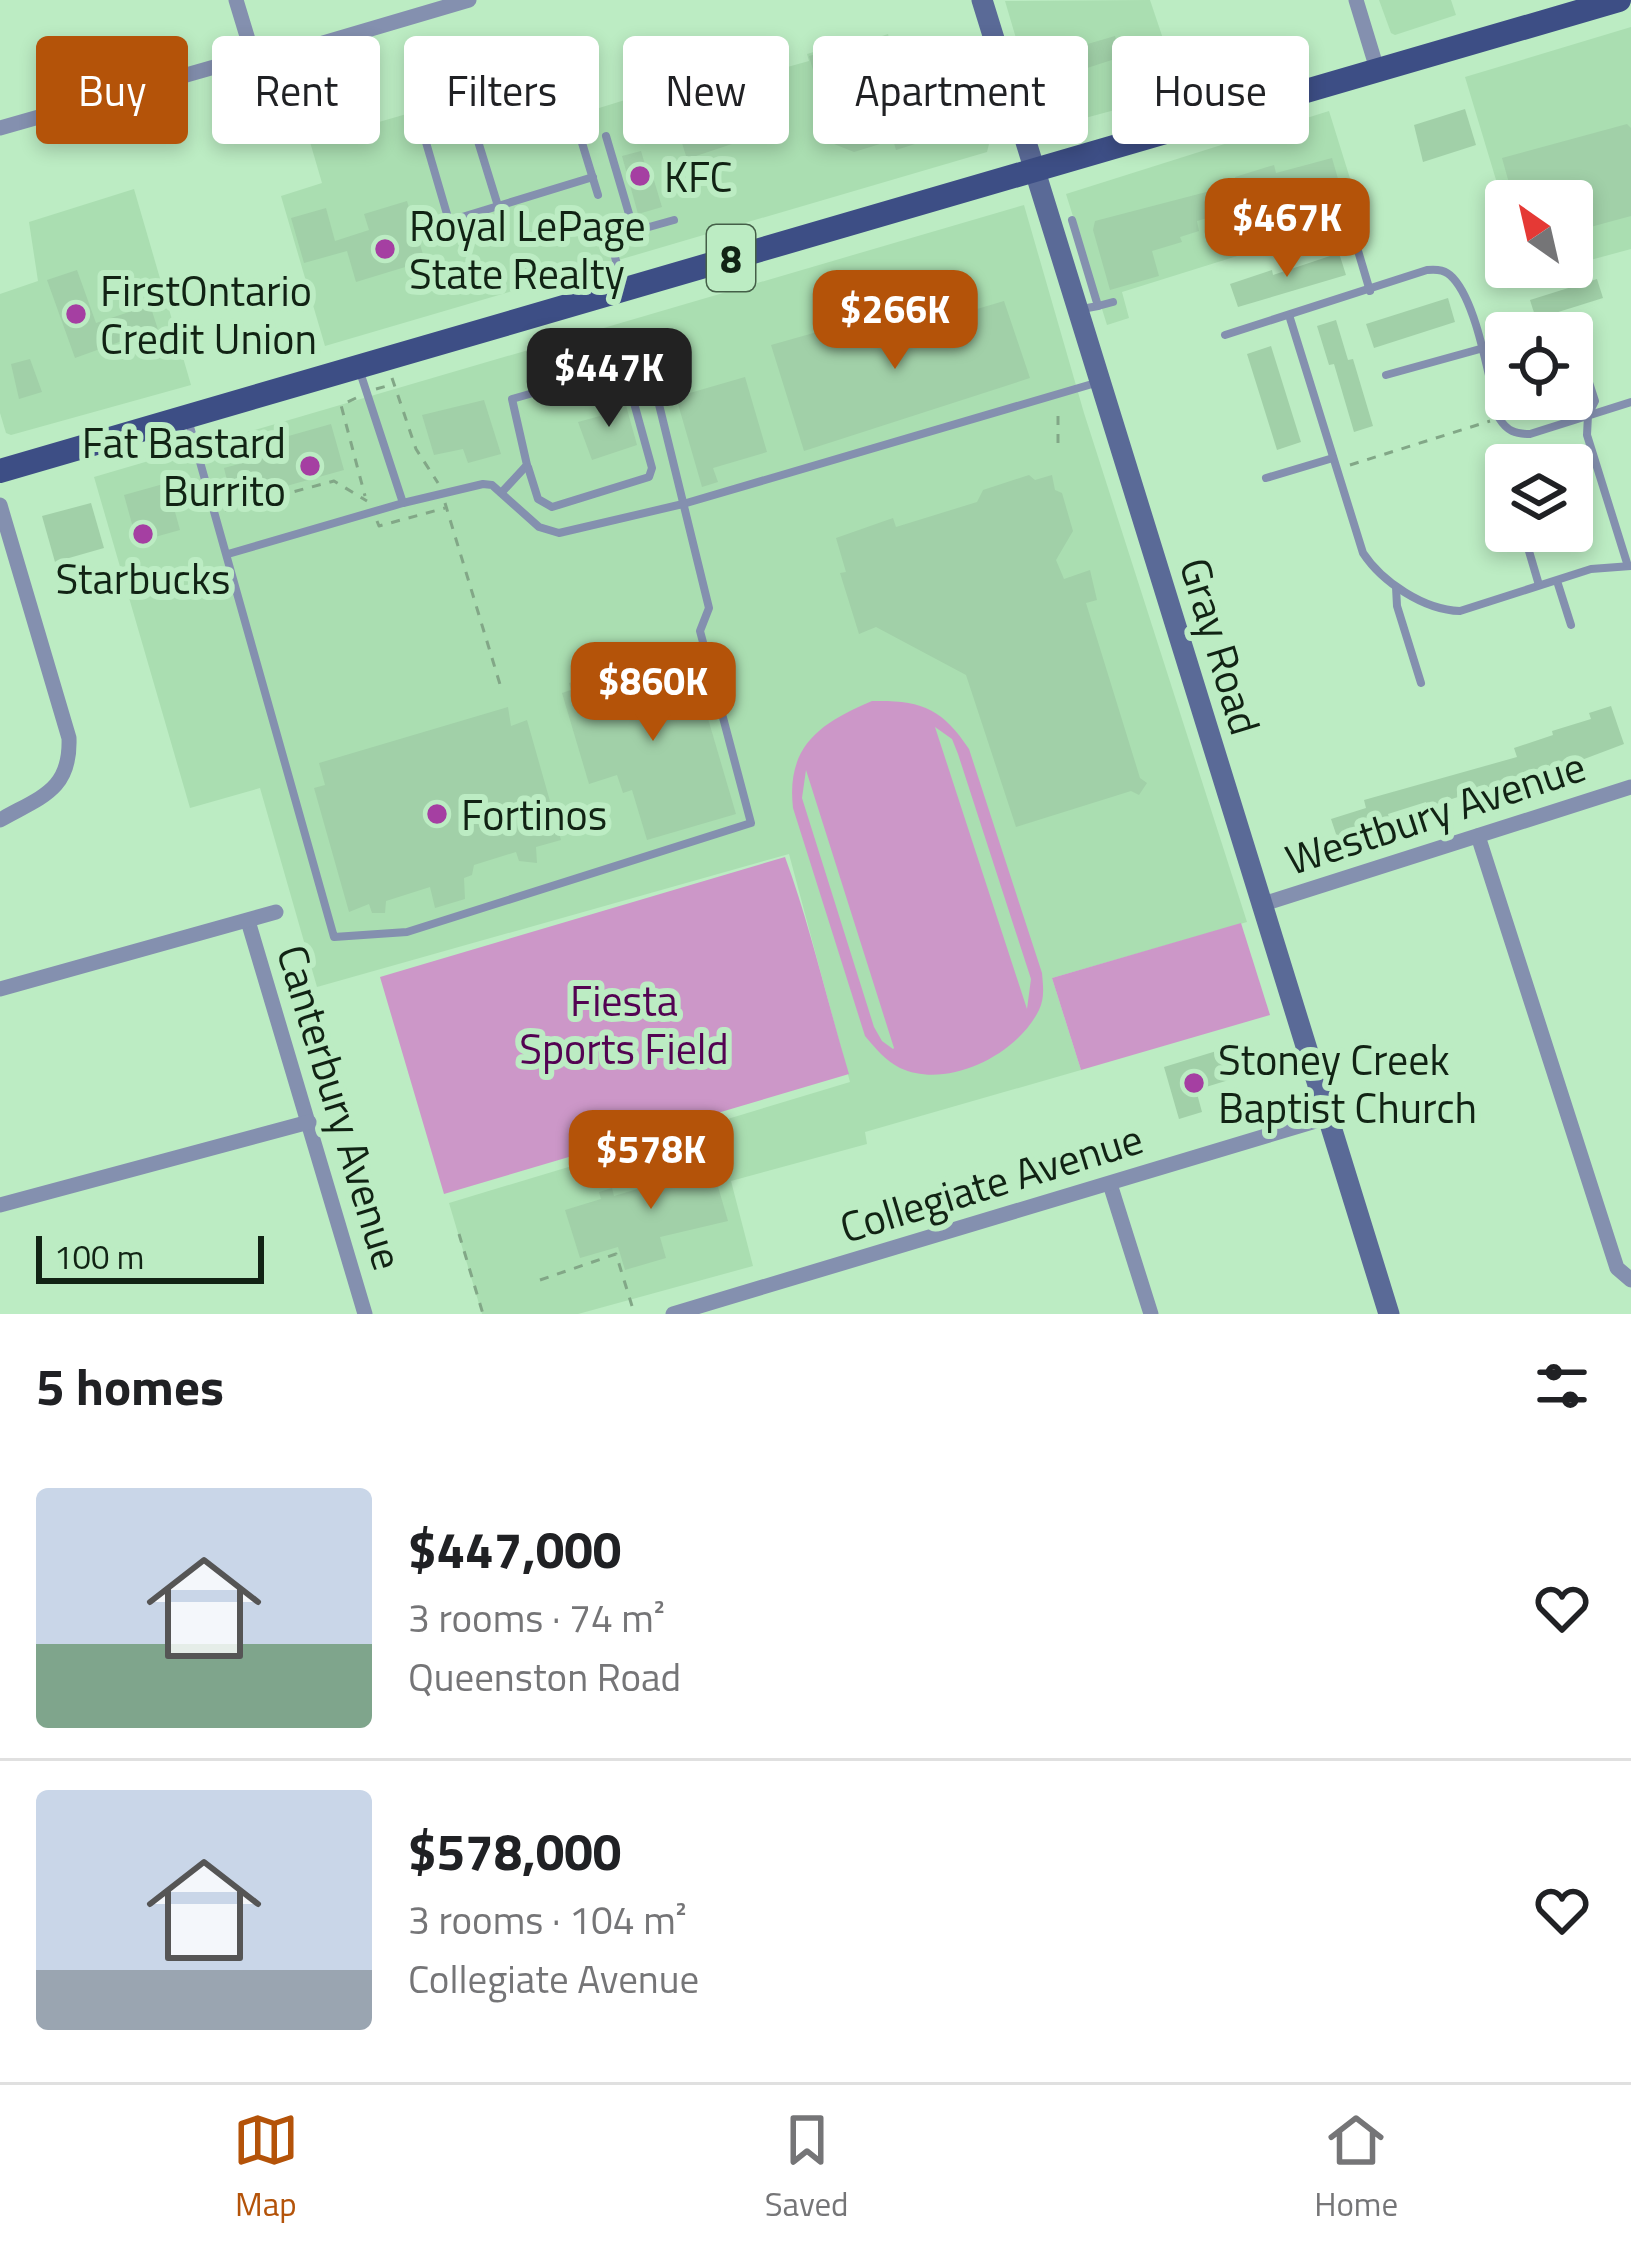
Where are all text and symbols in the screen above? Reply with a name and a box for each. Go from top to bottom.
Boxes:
chip: Buy [36,36,188,144]
chip: Rent [212,36,380,144]
chip: Filters [404,36,599,144]
chip: New [623,36,789,144]
chip: Apartment [813,36,1088,144]
chip: House [1112,36,1309,144]
place label: KFC [664,144,732,208]
marker: KFC [627,163,653,189]
pin: $467K [1203,178,1371,280]
north arrow [1485,180,1593,288]
map controls [1485,180,1593,552]
text: $467K [1232,187,1342,246]
place label: Royal LePage State Realty [409,193,646,305]
road number: 8 [707,225,755,291]
marker: Royal LePage State Realty [372,236,398,262]
place label: FirstOntario Credit Union [100,258,317,370]
pin: $266K [811,270,979,372]
text: $266K [840,279,950,338]
marker: FirstOntario Credit Union [63,301,89,327]
button: locate [1485,312,1593,420]
pin: $447K [525,328,693,430]
text: $447K [554,337,664,396]
place label: Fat Bastard Burrito [82,410,286,522]
button: layers [1485,444,1593,552]
marker: Fat Bastard Burrito [297,453,323,479]
marker: Starbucks [130,521,156,547]
place label: Starbucks [55,546,231,610]
street label: Gray Road [1164,550,1278,742]
pin: $860K [569,642,737,744]
text: $860K [598,651,708,710]
street label: Westbury Avenue [1277,733,1593,891]
place label: Fortinos [461,782,607,846]
marker: Fortinos [424,801,450,827]
street label: Canterbury Avenue [261,937,421,1277]
park label: Fiesta Sports Field [519,968,729,1080]
place label: Stoney Creek Baptist Church [1218,1027,1477,1139]
marker: Stoney Creek Baptist Church [1181,1070,1207,1096]
street label: Collegiate Avenue [832,1106,1150,1258]
pin: $578K [567,1110,735,1212]
text: $578K [596,1119,706,1178]
scale bar [36,1230,264,1283]
text: 100 m [54,1232,144,1282]
text: 5 homes [36,1347,224,1425]
icon: filters [1529,1353,1595,1419]
text: $447,000 [408,1510,621,1588]
icon: home [132,1536,276,1680]
icon: heart [1529,1575,1595,1641]
text: 3 rooms · 74 m² [408,1588,665,1647]
text: Queenston Road [408,1647,681,1706]
text: $578,000 [408,1812,621,1890]
icon: home [132,1838,276,1982]
icon: heart [1529,1877,1595,1943]
text: 3 rooms · 104 m² [408,1890,687,1949]
text: Collegiate Avenue [408,1949,699,2008]
tab: Map [233,2107,299,2229]
tab: Saved [765,2107,849,2229]
tab: Home [1314,2107,1398,2229]

